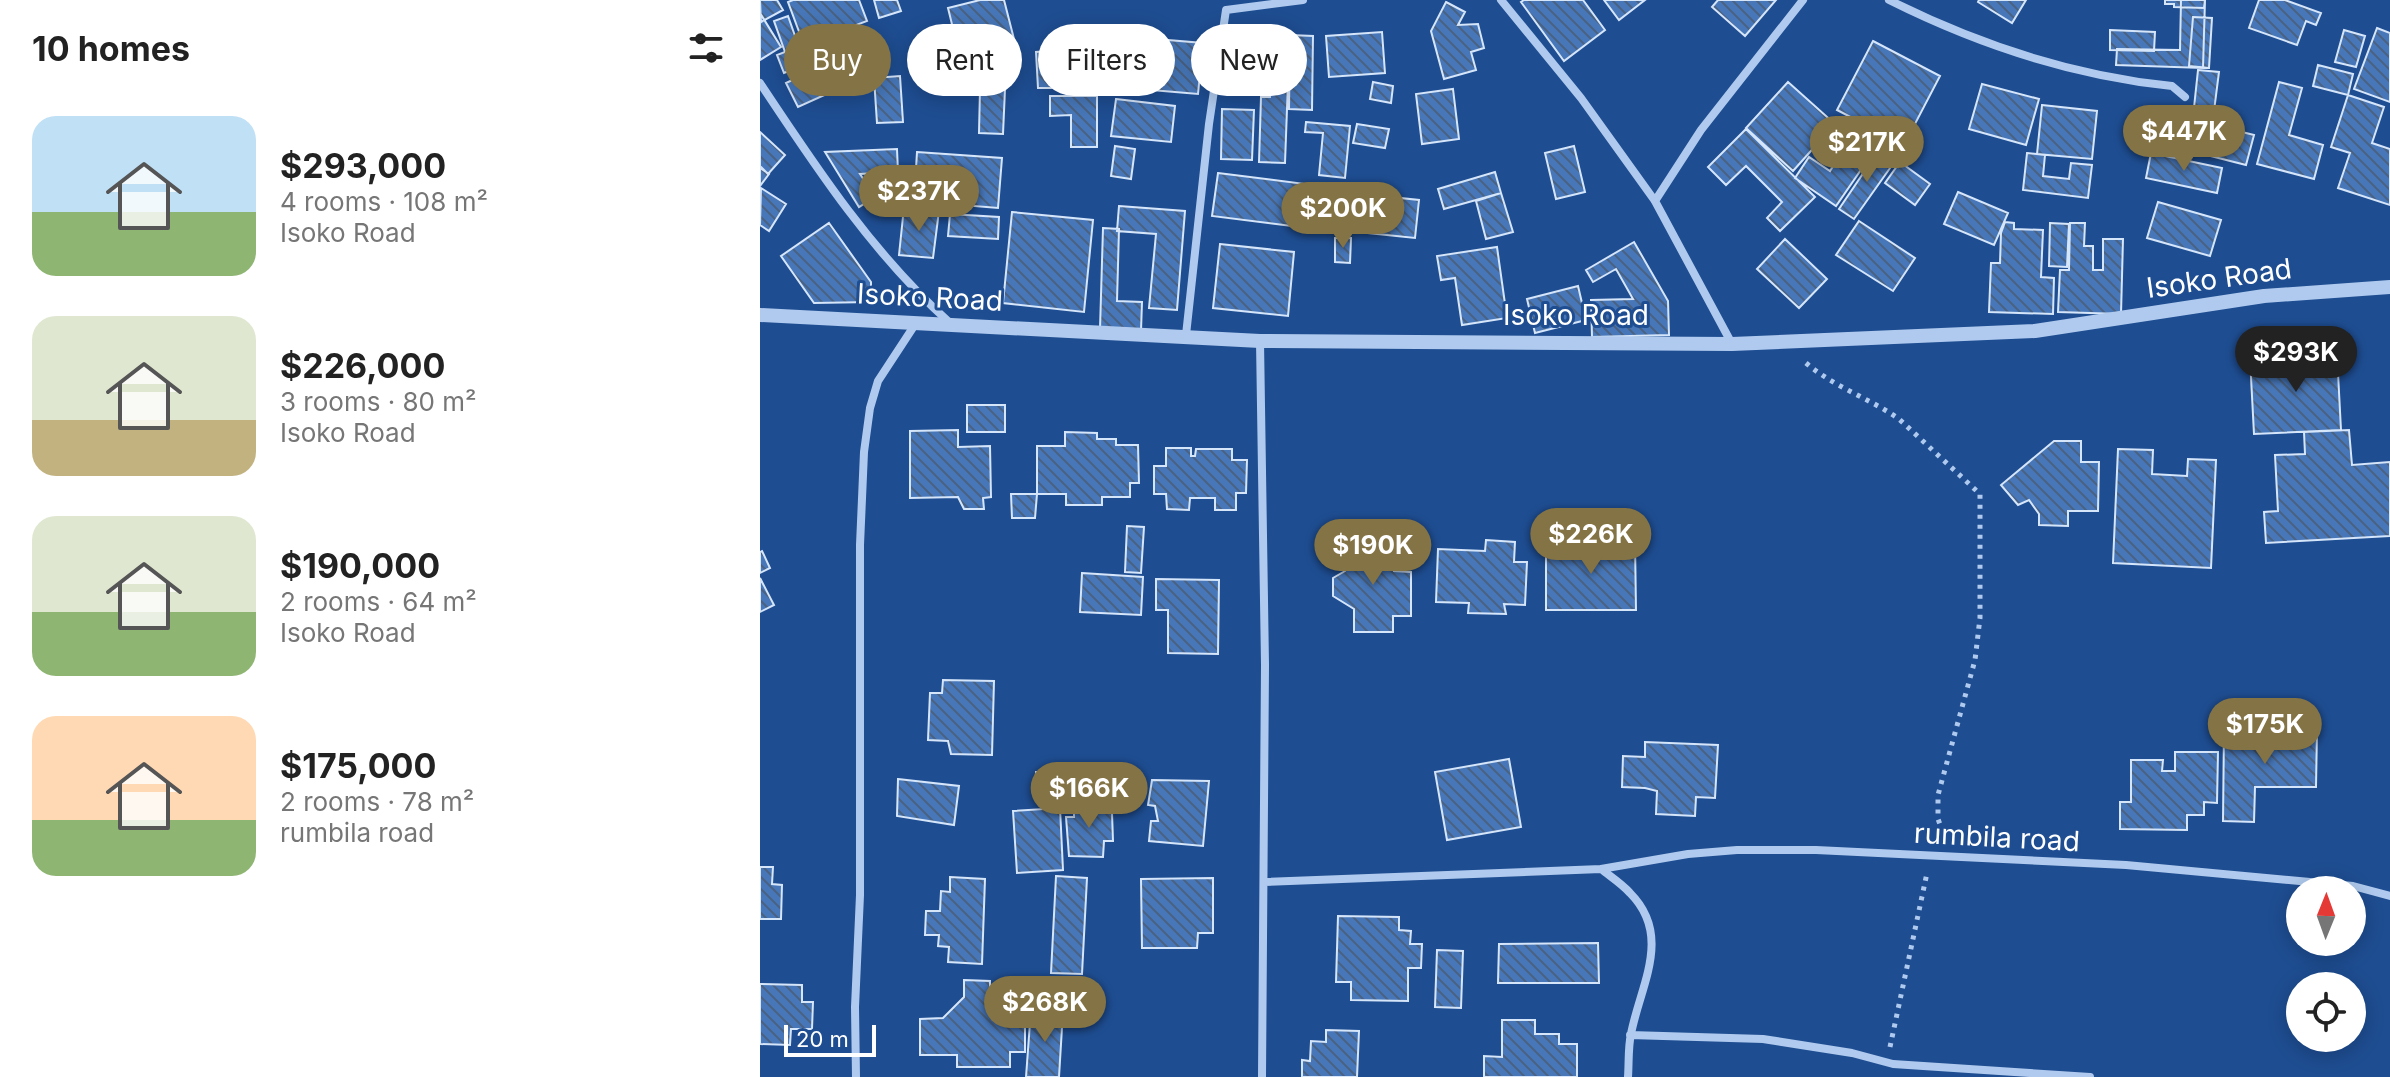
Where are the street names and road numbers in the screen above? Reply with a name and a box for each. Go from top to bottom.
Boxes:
street label: Isoko Road [2144,251,2294,305]
street label: Isoko Road [856,276,1004,318]
street label: Isoko Road [1503,298,1649,332]
street label: rumbila road [1913,816,2081,858]

